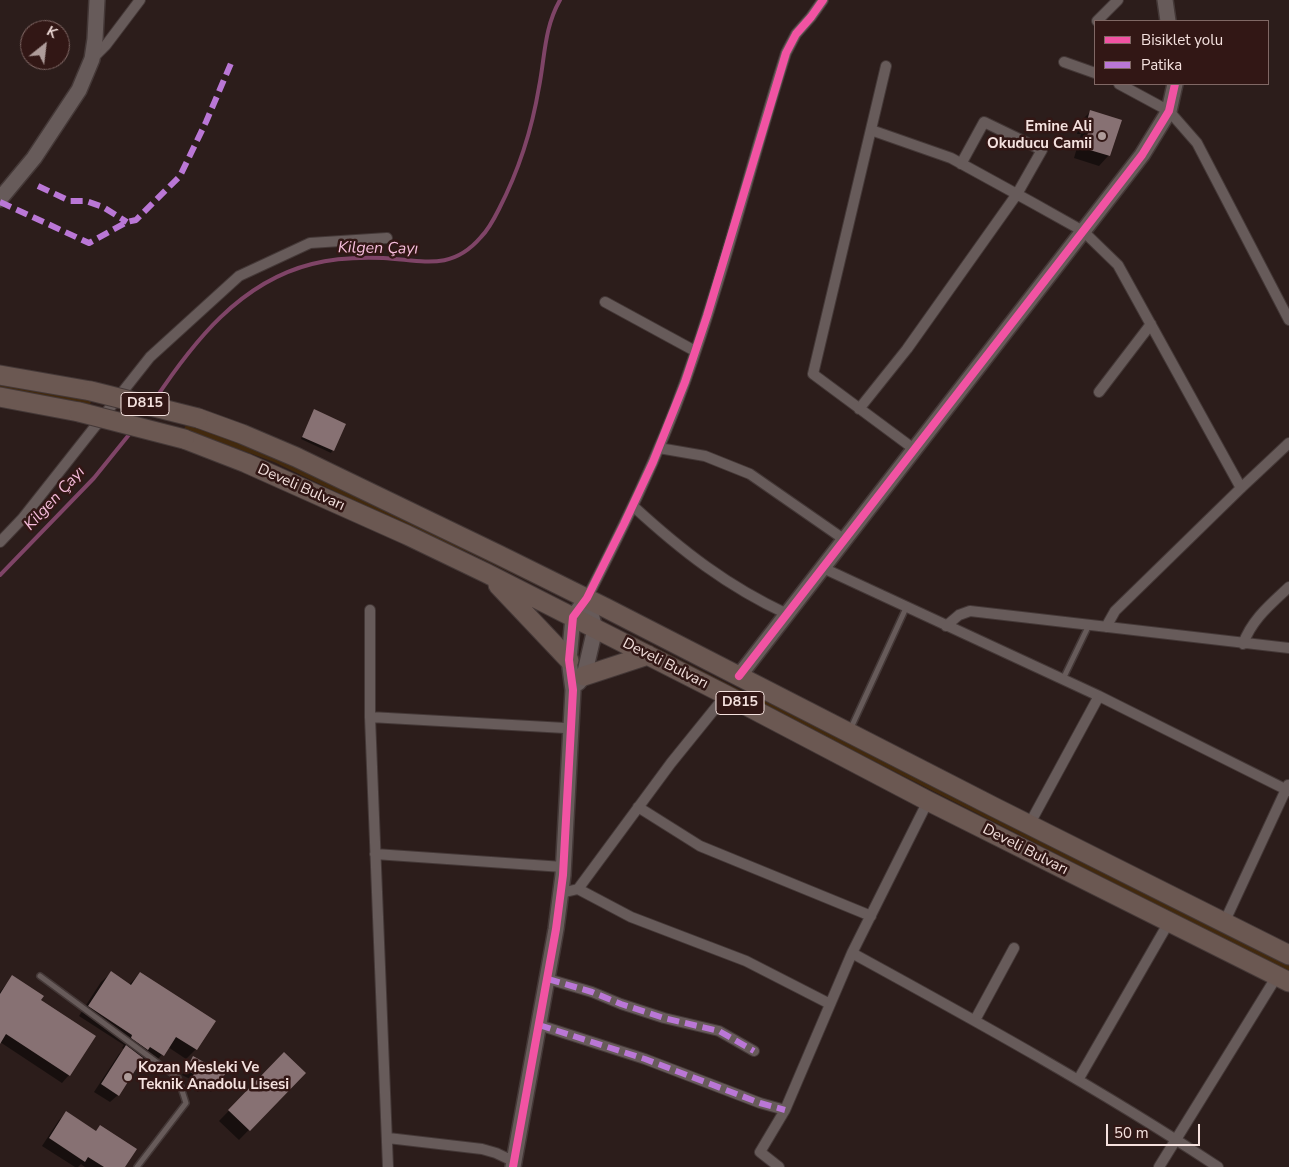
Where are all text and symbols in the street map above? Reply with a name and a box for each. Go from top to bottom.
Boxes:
north arrow [20,20,70,70]
legend [1094,20,1269,85]
text: K [43,22,61,43]
text: Bisiklet yolu [1141,30,1223,50]
text: Patika [1141,55,1182,75]
place label: Emine Ali Okuducu Camii [987,118,1092,153]
marker: Emine Ali Okuducu Camii [1096,130,1108,142]
water label: Kilgen Çayı [338,239,418,259]
road number: D815 [121,392,169,416]
street label: Develi Bulvarı [255,461,347,515]
water label: Kilgen Çayı [21,463,89,535]
street label: Develi Bulvarı [619,635,711,693]
road number: D815 [716,691,764,714]
street label: Develi Bulvarı [979,821,1071,879]
place label: Kozan Mesleki Ve Teknik Anadolu Lisesi [138,1059,289,1094]
marker: Kozan Mesleki Ve Teknik Anadolu Lisesi [122,1071,134,1083]
scale bar [1109,1114,1203,1146]
text: 50 m [1114,1123,1149,1143]

